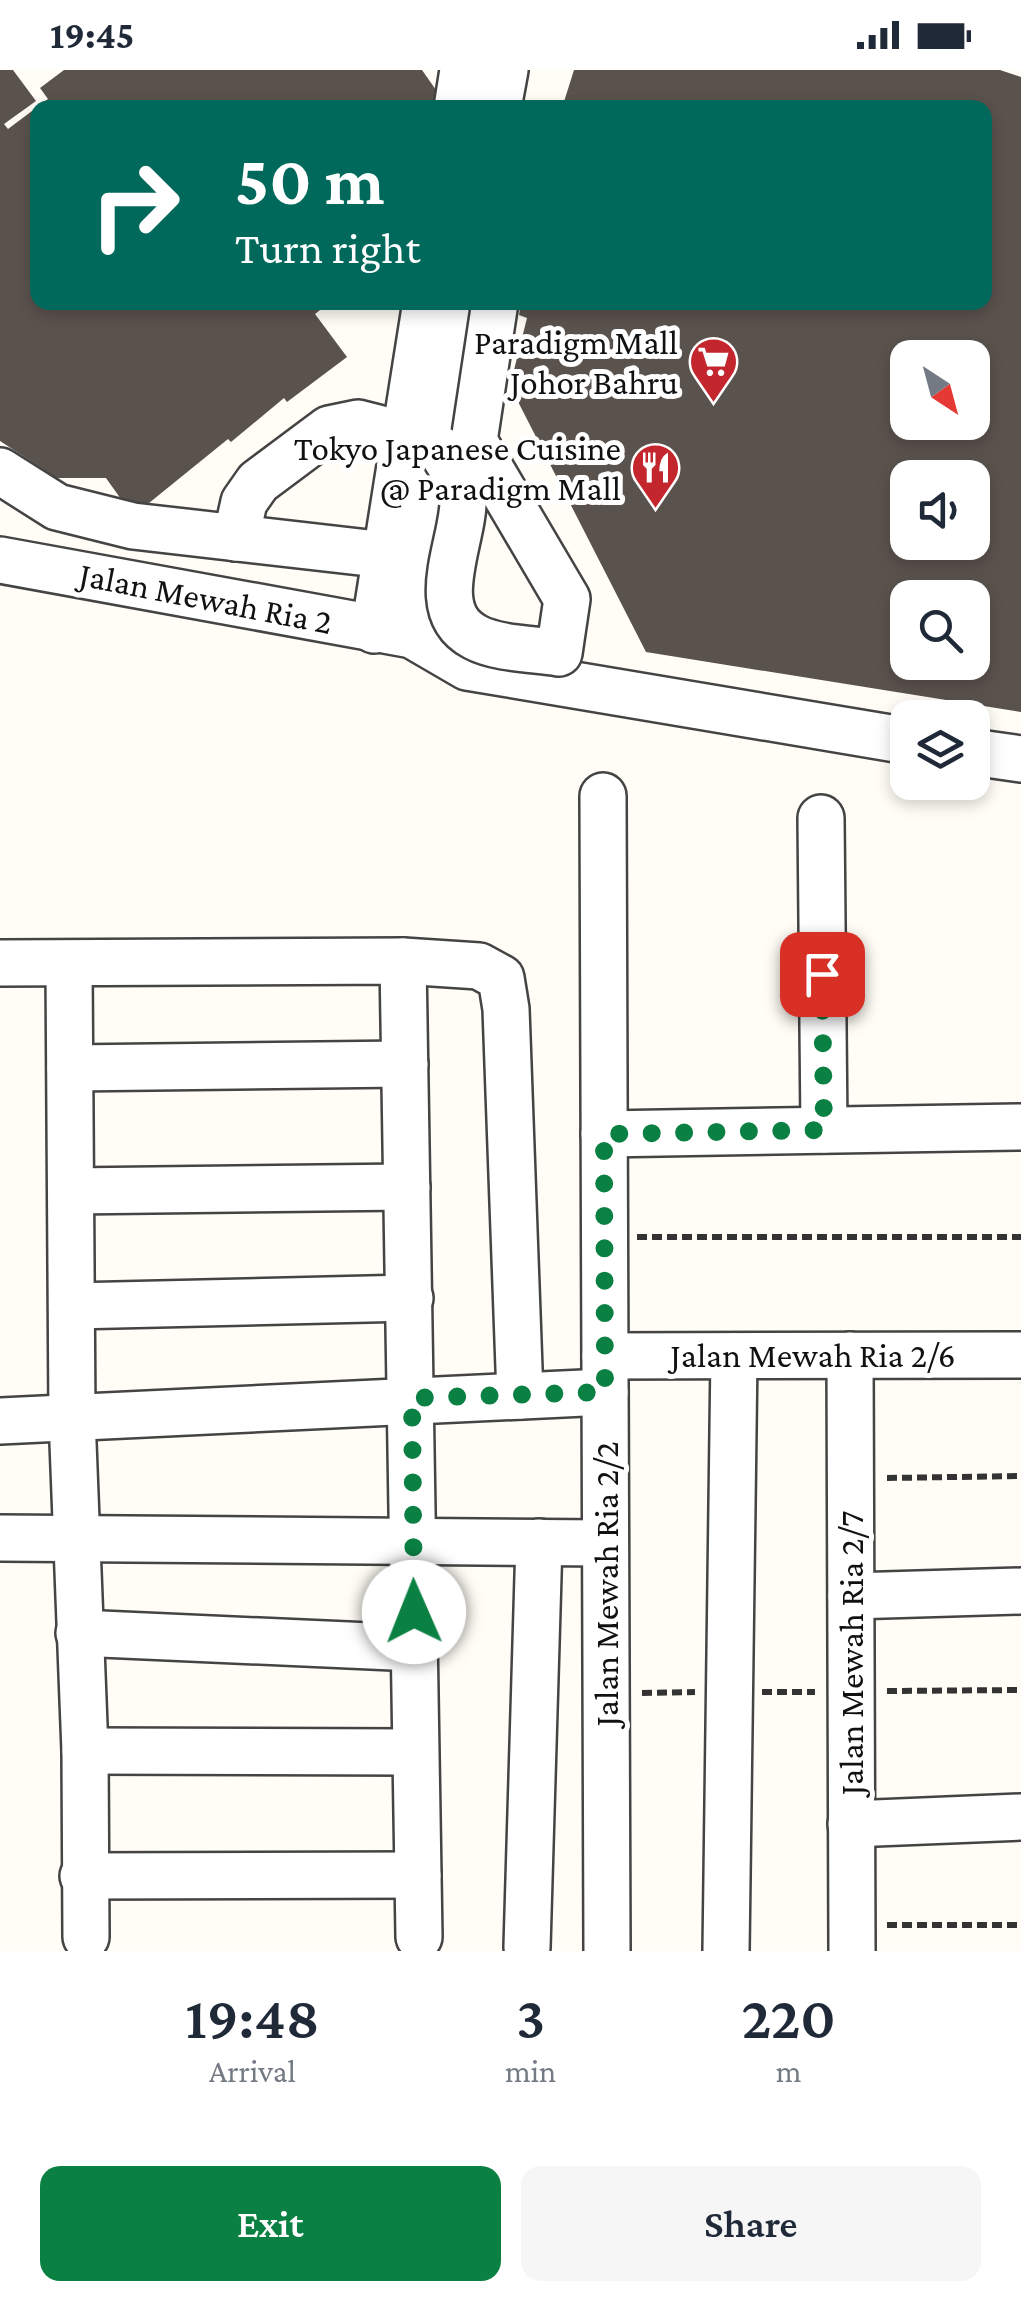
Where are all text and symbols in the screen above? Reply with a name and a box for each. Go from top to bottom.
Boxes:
text: 19:45 [50,14,134,56]
icon: right [70,140,200,270]
text: 50 m [235,141,385,219]
text: Turn right [235,223,420,273]
place label: Paradigm Mall Johor Bahru [474,323,678,402]
supermarket icon: Paradigm Mall Johor Bahru [687,336,739,404]
north arrow [890,340,990,440]
map controls [890,340,990,800]
place label: Tokyo Japanese Cuisine @ Paradigm Mall [294,429,621,508]
restaurant icon: Tokyo Japanese Cuisine @ Paradigm Mall [630,442,682,510]
button: sound [890,460,990,560]
street label: Jalan Mewah Ria 2 [73,554,336,642]
button: search [890,580,990,680]
button: layers [890,700,990,800]
pin [780,932,865,1017]
icon: arrive [795,947,850,1002]
street label: Jalan Mewah Ria 2/6 [667,1336,956,1375]
street label: Jalan Mewah Ria 2/2 [587,1441,626,1730]
street label: Jalan Mewah Ria 2/7 [832,1511,871,1798]
position arrow [362,1560,466,1664]
text: 19:48 [185,1984,320,2051]
text: 3 [516,1984,545,2051]
text: 220 [741,1984,836,2051]
text: Arrival [209,2053,296,2089]
text: min [505,2053,556,2089]
text: m [776,2053,801,2089]
button: Exit [40,2166,501,2281]
button: Share [521,2166,981,2281]

